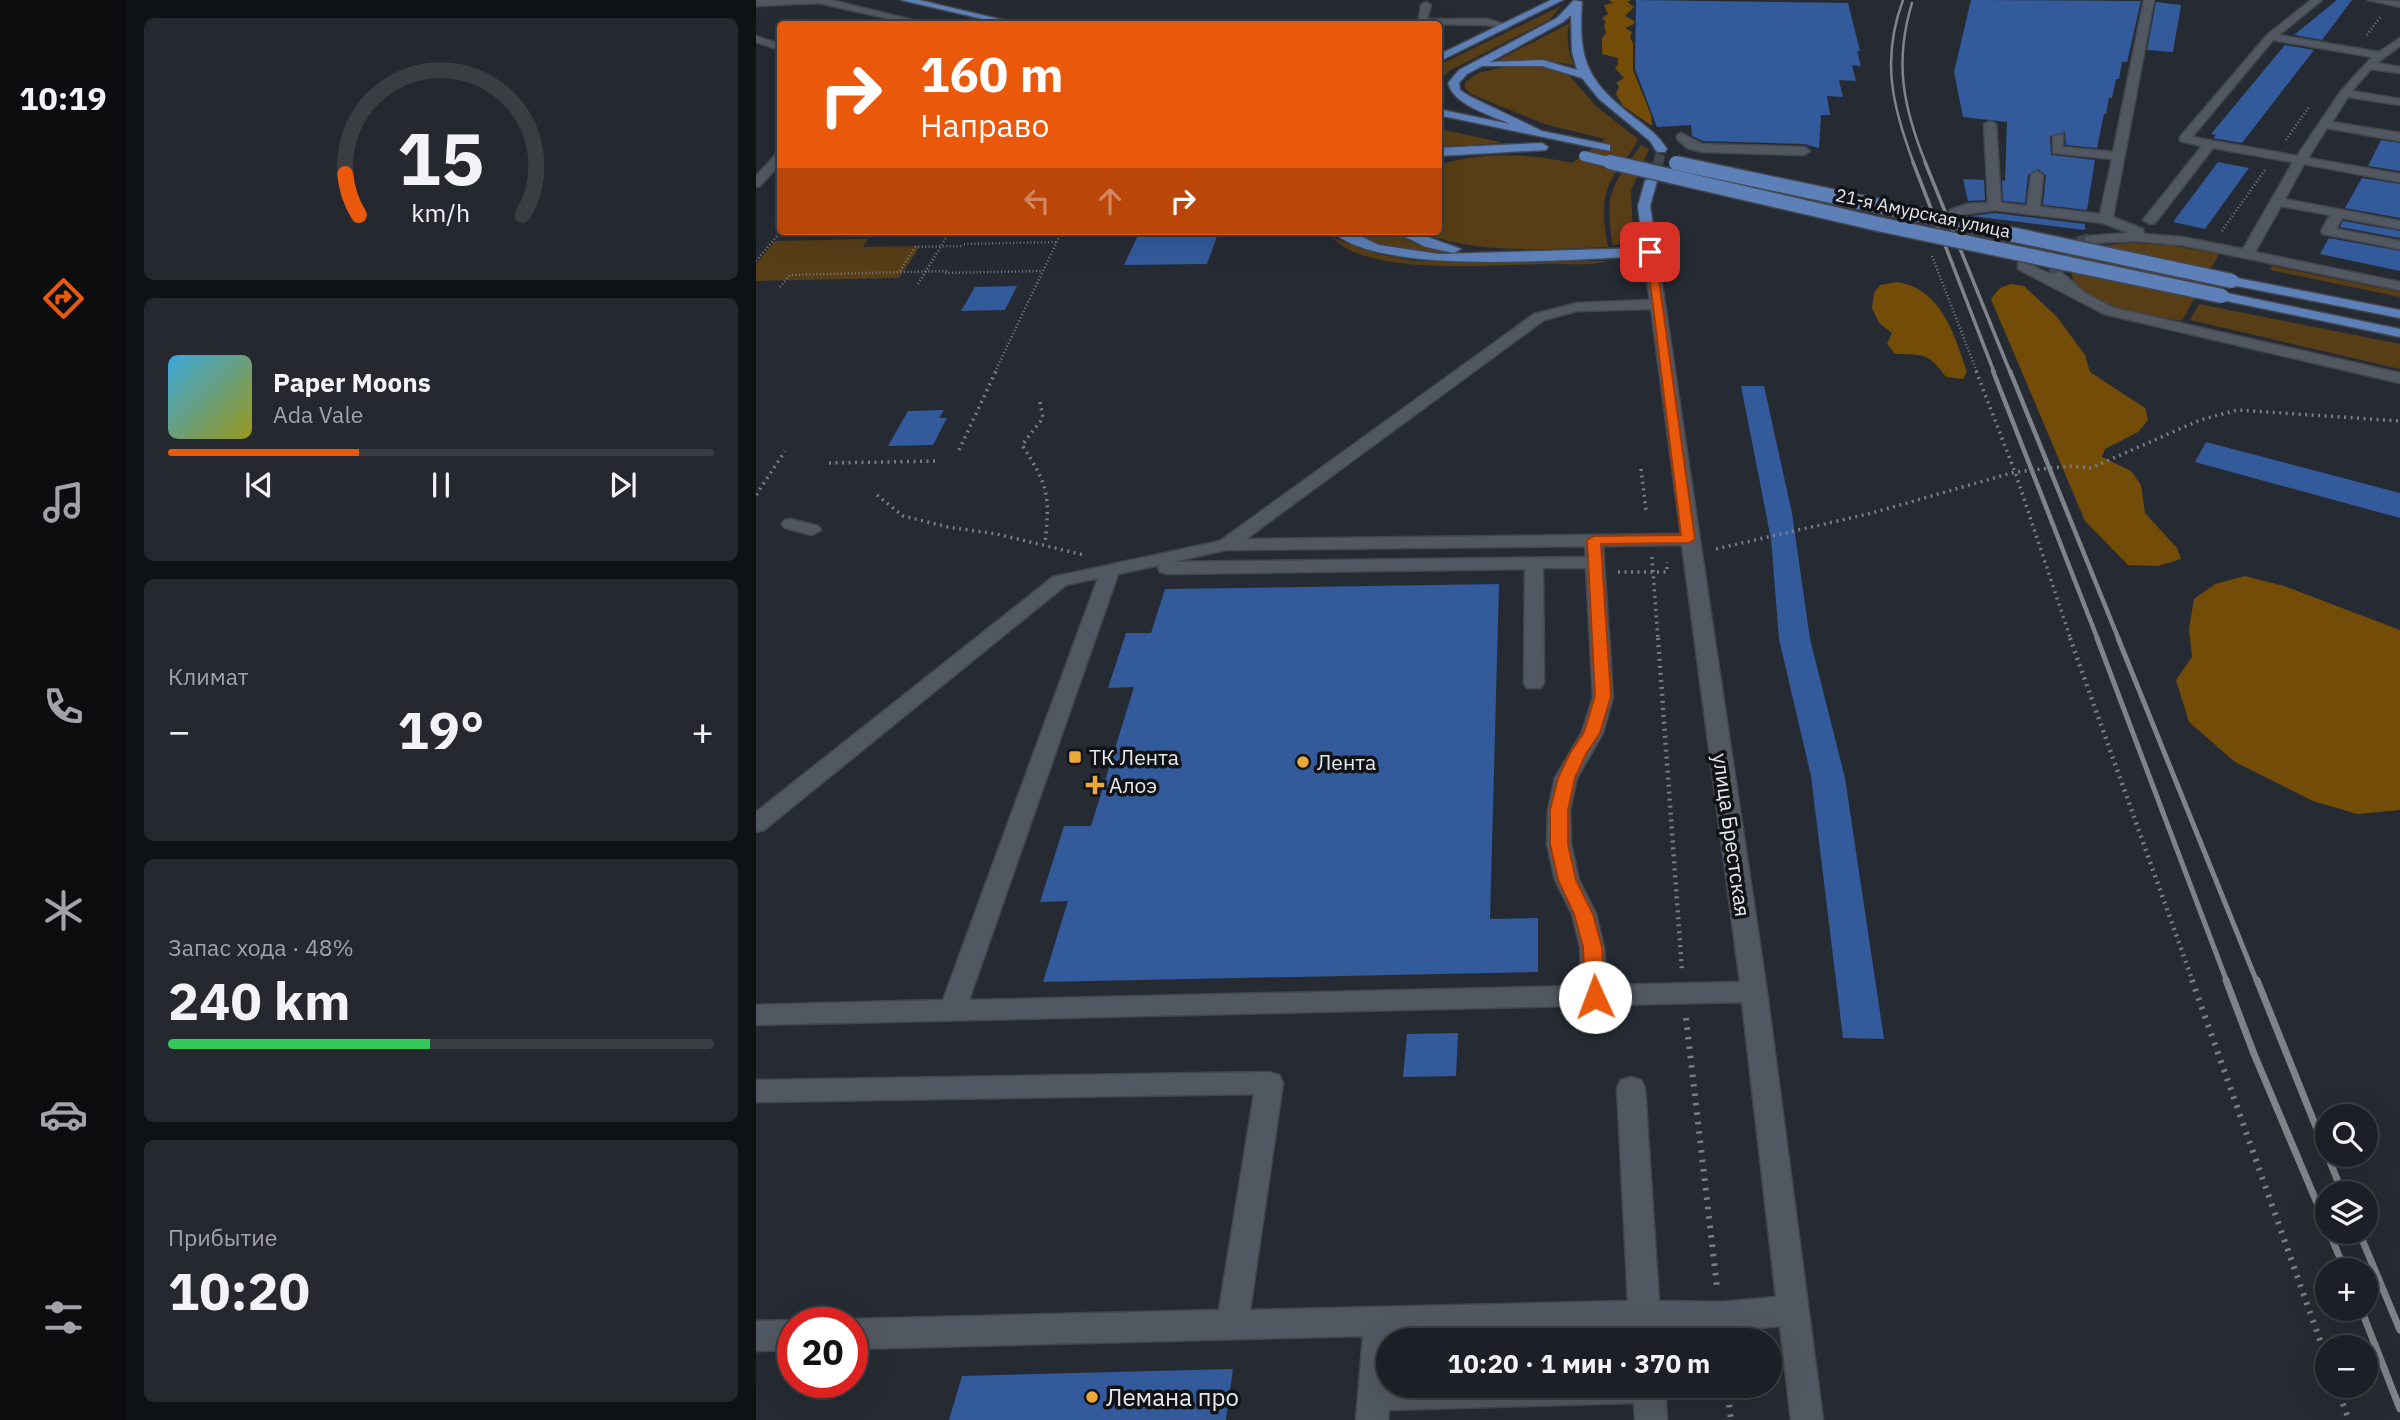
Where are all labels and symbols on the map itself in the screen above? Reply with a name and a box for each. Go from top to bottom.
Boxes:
street label: 21-я Амурская улица [1833,183,2013,243]
pin [1620,222,1680,282]
place label: ТК Лента [1089,743,1179,771]
place label: Лента [1317,748,1376,776]
marker: ТК Лента [1067,749,1083,765]
street label: улица Брестская [1707,751,1757,919]
marker: Лента [1295,754,1311,770]
place label: Алоэ [1109,771,1157,799]
marker: Алоэ [1087,777,1103,793]
position arrow [1558,960,1632,1034]
speed limit sign: 20 [777,1307,868,1398]
place label: Лемана про [1106,1381,1239,1413]
marker: Лемана про [1084,1389,1100,1405]

